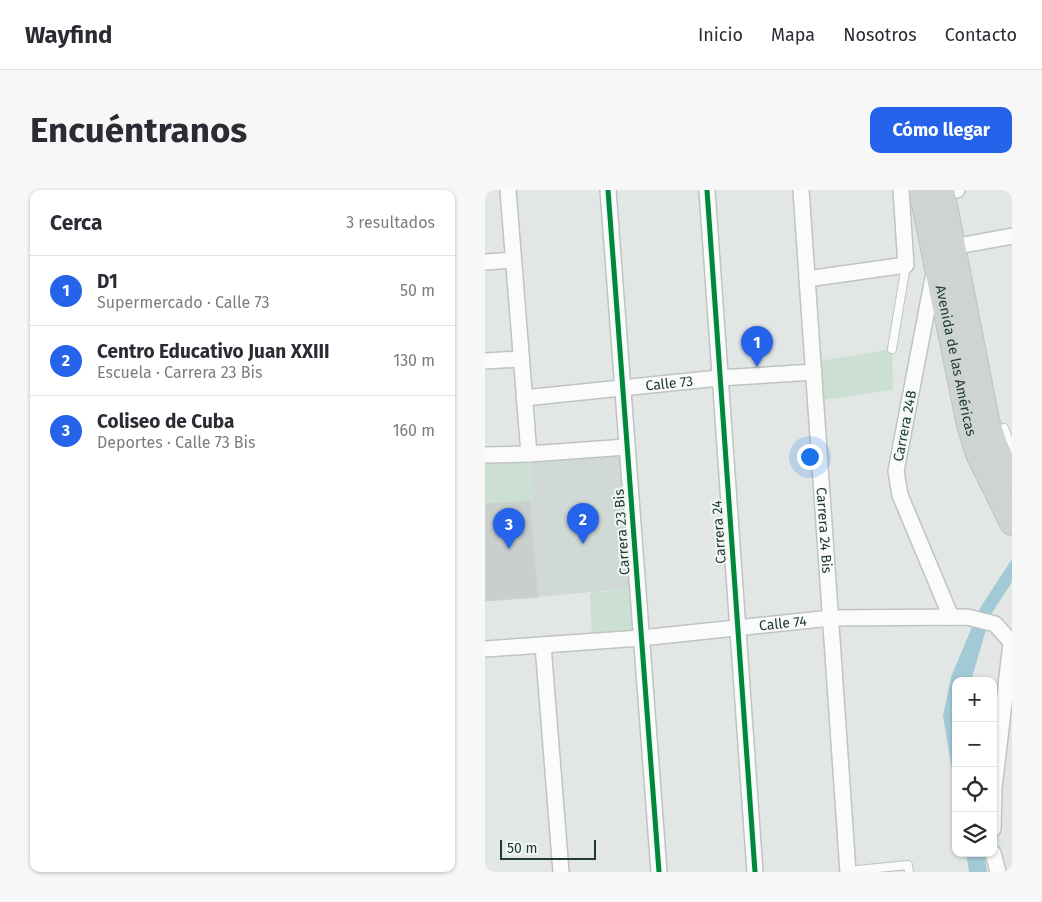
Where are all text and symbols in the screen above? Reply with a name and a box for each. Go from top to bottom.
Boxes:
text: Wayfind [25,21,112,49]
text: Inicio [698,24,743,46]
text: Mapa [771,24,815,46]
text: Nosotros [843,24,917,46]
text: Contacto [945,24,1017,46]
button: Cómo llegar [870,107,1012,153]
text: Encuéntranos [30,109,247,151]
text: Cerca [50,210,102,236]
text: 3 resultados [346,213,435,232]
text: D1 [97,270,118,293]
text: 1 [62,281,70,300]
text: 50 m [400,281,435,300]
street label: Avenida de las Américas [932,284,980,438]
text: Supermercado · Calle 73 [97,293,270,312]
pin: 1 [741,326,773,367]
text: Centro Educativo Juan XXIII [97,340,330,363]
text: 2 [62,351,70,370]
text: 130 m [393,351,435,370]
text: Escuela · Carrera 23 Bis [97,363,263,382]
street label: Calle 73 [645,372,694,394]
street label: Carrera 24B [890,389,920,463]
text: Coliseo de Cuba [97,410,234,433]
text: 3 [62,421,70,440]
text: 160 m [393,421,435,440]
text: Deportes · Calle 73 Bis [97,433,256,452]
your location [797,444,823,470]
street label: Carrera 24 Bis [813,487,836,574]
street label: Carrera 23 Bis [610,488,633,576]
street label: Carrera 24 [708,499,730,564]
pin: 2 [567,503,599,544]
pin: 3 [493,508,525,549]
street label: Calle 74 [758,612,808,634]
map controls [952,677,997,857]
button: + [952,677,997,722]
button: − [952,722,997,767]
button: locate [952,767,997,812]
button: layers [952,812,997,857]
scale bar [500,837,596,860]
text: 50 m [507,840,538,857]

